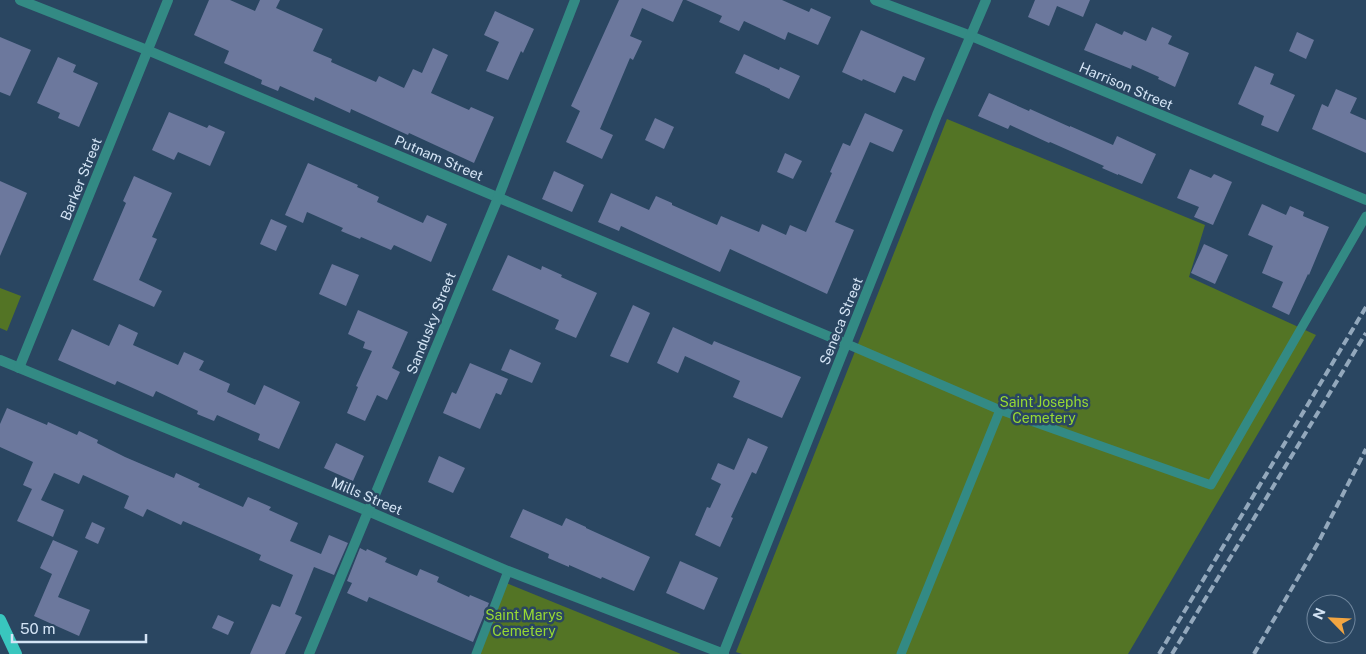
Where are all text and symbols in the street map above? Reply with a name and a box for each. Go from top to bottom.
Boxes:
street label: Harrison Street [1077,59,1175,113]
street label: Putnam Street [392,132,486,184]
street label: Barker Street [57,135,105,223]
street label: Sandusky Street [403,270,459,376]
street label: Seneca Street [816,275,866,367]
park label: Saint Josephs Cemetery [999,394,1089,426]
street label: Mills Street [329,474,405,518]
north arrow [1306,594,1356,644]
text: N [1310,605,1329,622]
park label: Saint Marys Cemetery [485,607,563,639]
scale bar [12,612,146,644]
text: 50 m [20,620,55,637]

